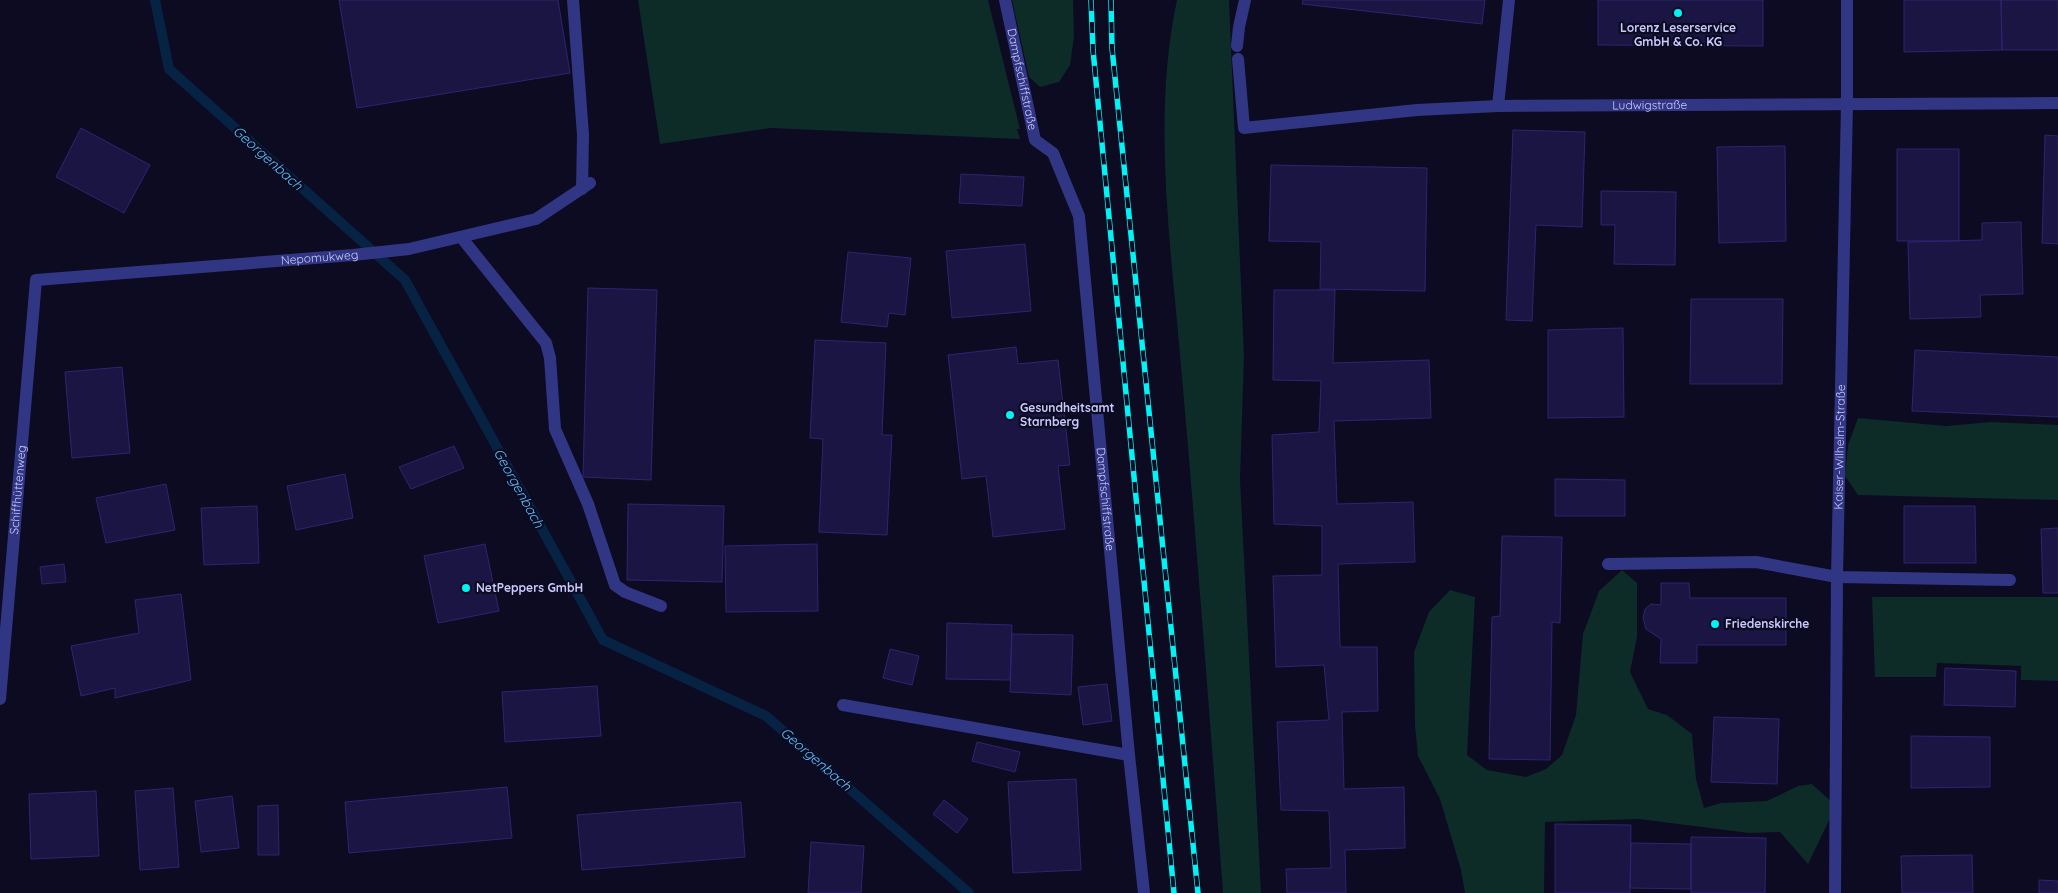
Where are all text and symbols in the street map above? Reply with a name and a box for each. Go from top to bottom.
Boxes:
marker: Lorenz Leserservice GmbH & Co. KG [1672,7,1684,19]
place label: Lorenz Leserservice GmbH & Co. KG [1620,20,1736,49]
street label: Dampfschiffstraße [1004,27,1041,132]
street label: Ludwigstraße [1612,97,1687,112]
water label: Georgenbach [229,122,307,195]
street label: Nepomukweg [280,246,359,268]
street label: Kaiser-Wilhelm-Straße [1830,384,1848,510]
place label: Gesundheitsamt Starnberg [1020,400,1115,429]
marker: Gesundheitsamt Starnberg [1004,409,1016,421]
street label: Schiffhüttenweg [6,444,29,535]
water label: Georgenbach [490,445,549,532]
street label: Dampfschiffstraße [1094,447,1118,552]
place label: NetPeppers GmbH [476,580,583,595]
marker: NetPeppers GmbH [460,582,472,594]
place label: Friedenskirche [1725,616,1809,631]
marker: Friedenskirche [1709,618,1721,630]
water label: Georgenbach [777,723,856,795]

